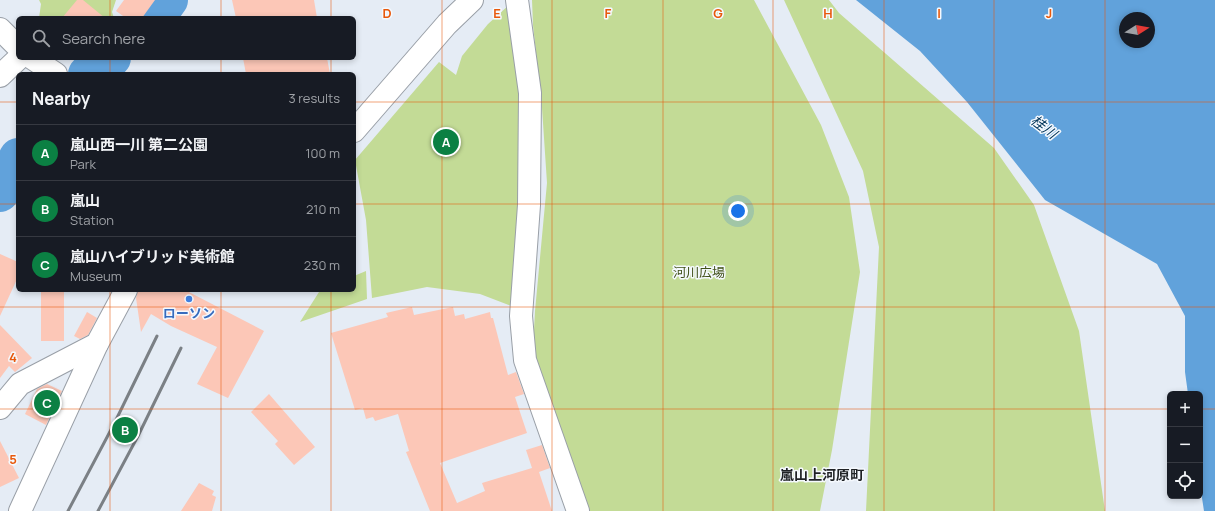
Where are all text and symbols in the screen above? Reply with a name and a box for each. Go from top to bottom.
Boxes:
text: D [382,4,392,22]
text: E [493,4,501,22]
text: F [605,4,612,22]
text: G [713,4,723,22]
text: H [823,4,833,22]
text: I [937,4,941,22]
text: J [1046,4,1052,22]
north arrow [1119,12,1155,48]
search box [16,16,356,60]
icon: search [30,27,52,49]
text: Search here [62,28,145,49]
text: Nearby [32,87,90,110]
text: 3 results [288,89,340,107]
water label: 桂川 [1027,111,1063,144]
pin: A [433,127,459,157]
text: 嵐山西一川 第二公園 [70,134,208,155]
text: A [41,144,49,162]
text: 100 m [305,144,340,162]
text: Park [70,155,96,173]
text: 嵐山 [70,190,100,211]
text: B [41,200,49,218]
text: 210 m [306,200,340,218]
your location [728,201,748,221]
text: Station [70,211,114,229]
text: 嵐山ハイブリッド美術館 [70,246,235,267]
text: C [40,256,50,274]
text: 230 m [304,256,340,274]
park label: 河川広場 [673,263,725,281]
text: Museum [70,267,122,285]
marker: ローソン [184,294,194,304]
place label: ローソン [163,304,215,322]
text: 4 [9,348,17,366]
pin: C [34,388,60,418]
map controls [1167,391,1203,499]
button: + [1167,391,1203,427]
pin: B [112,415,138,445]
button: − [1167,427,1203,463]
text: 5 [9,450,17,468]
button: locate [1167,463,1203,499]
district label: 嵐山上河原町 [780,465,864,484]

